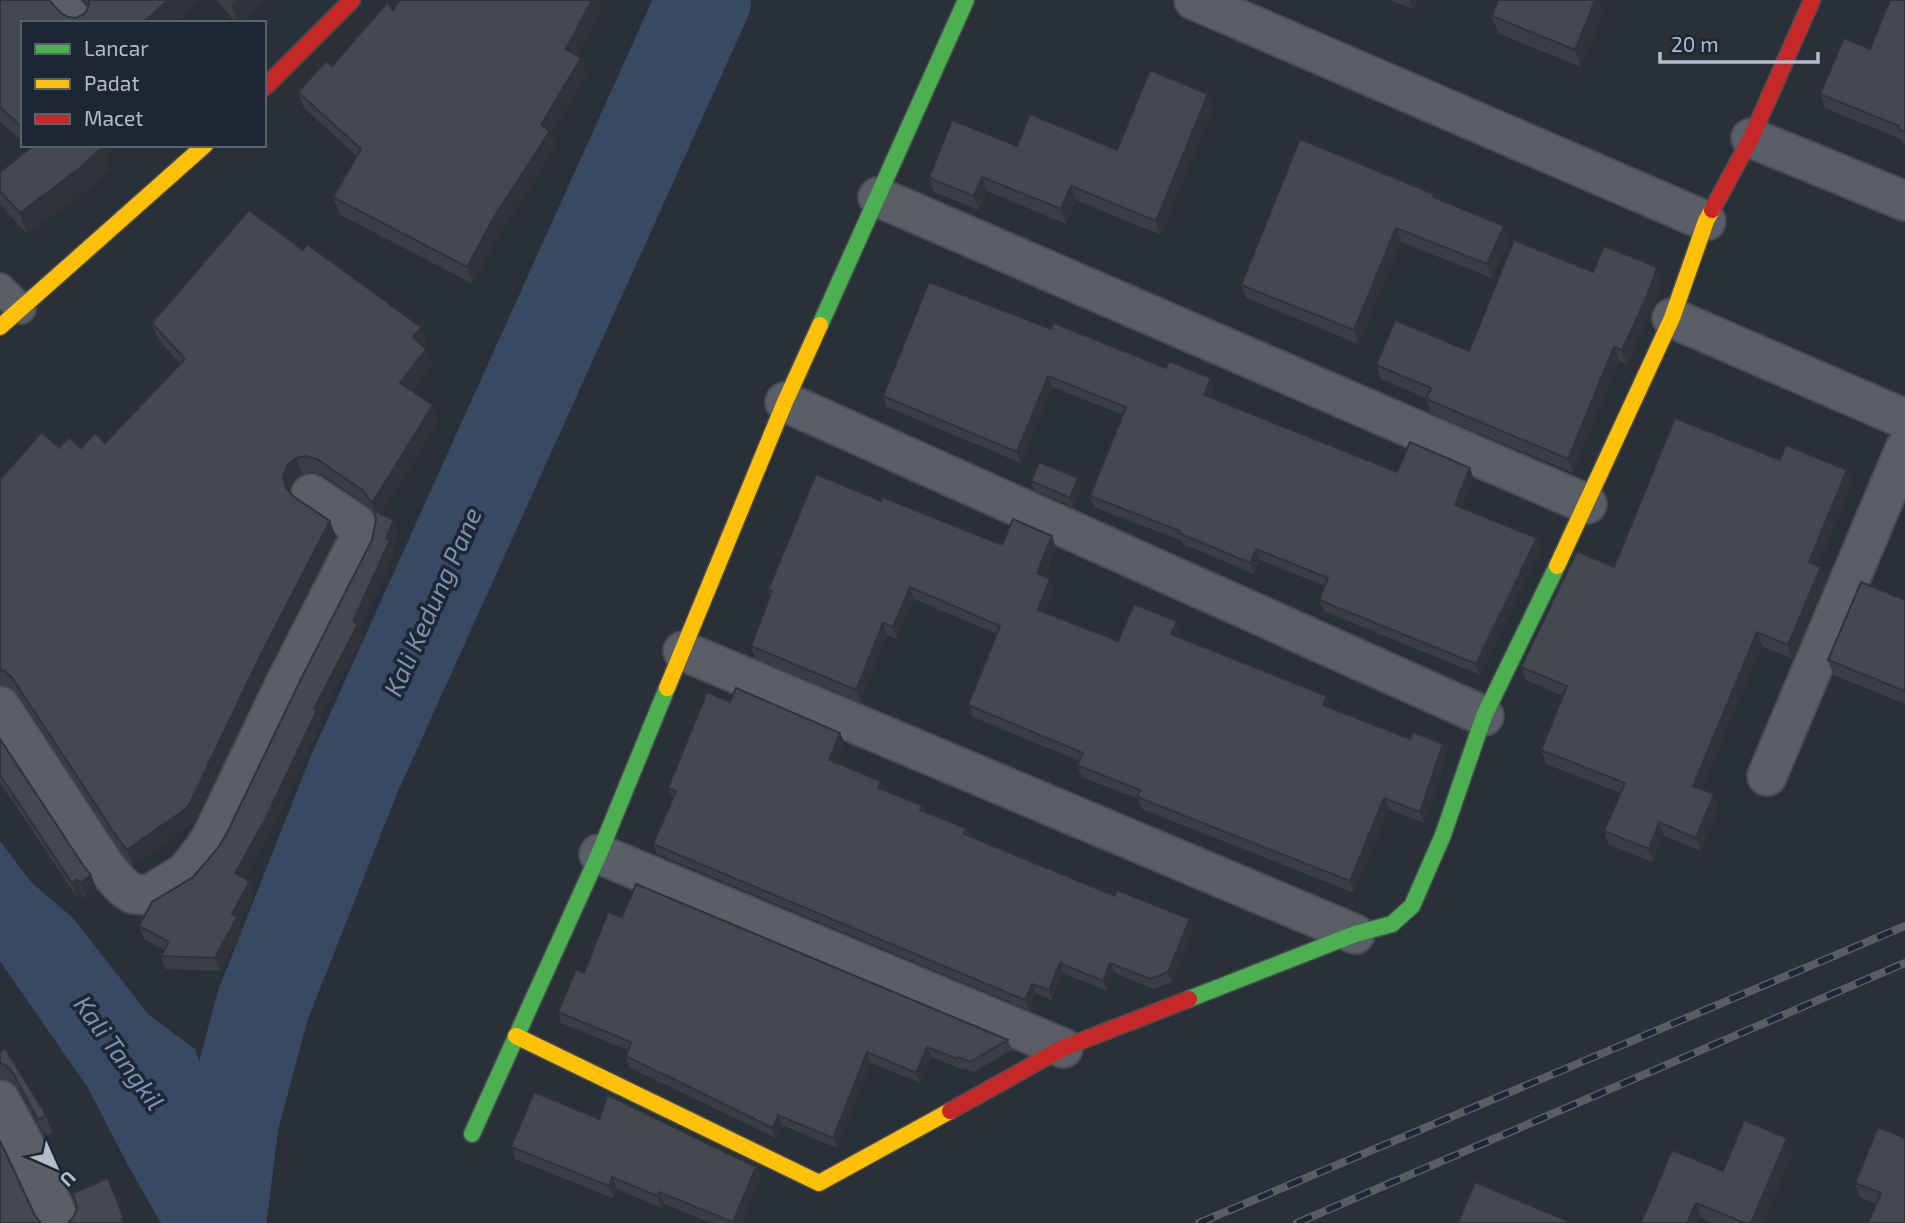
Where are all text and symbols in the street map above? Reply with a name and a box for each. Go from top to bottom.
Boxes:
legend [21,21,266,147]
scale bar [1660,21,1818,65]
text: 20 m [1671,31,1719,56]
text: Lancar [84,35,149,60]
text: Padat [84,70,139,95]
text: Macet [84,105,143,130]
water label: Kali Kedung Pane [376,502,487,700]
water label: Kali Tangkil [68,989,172,1115]
north arrow [21,1132,91,1202]
text: U [56,1167,81,1192]

